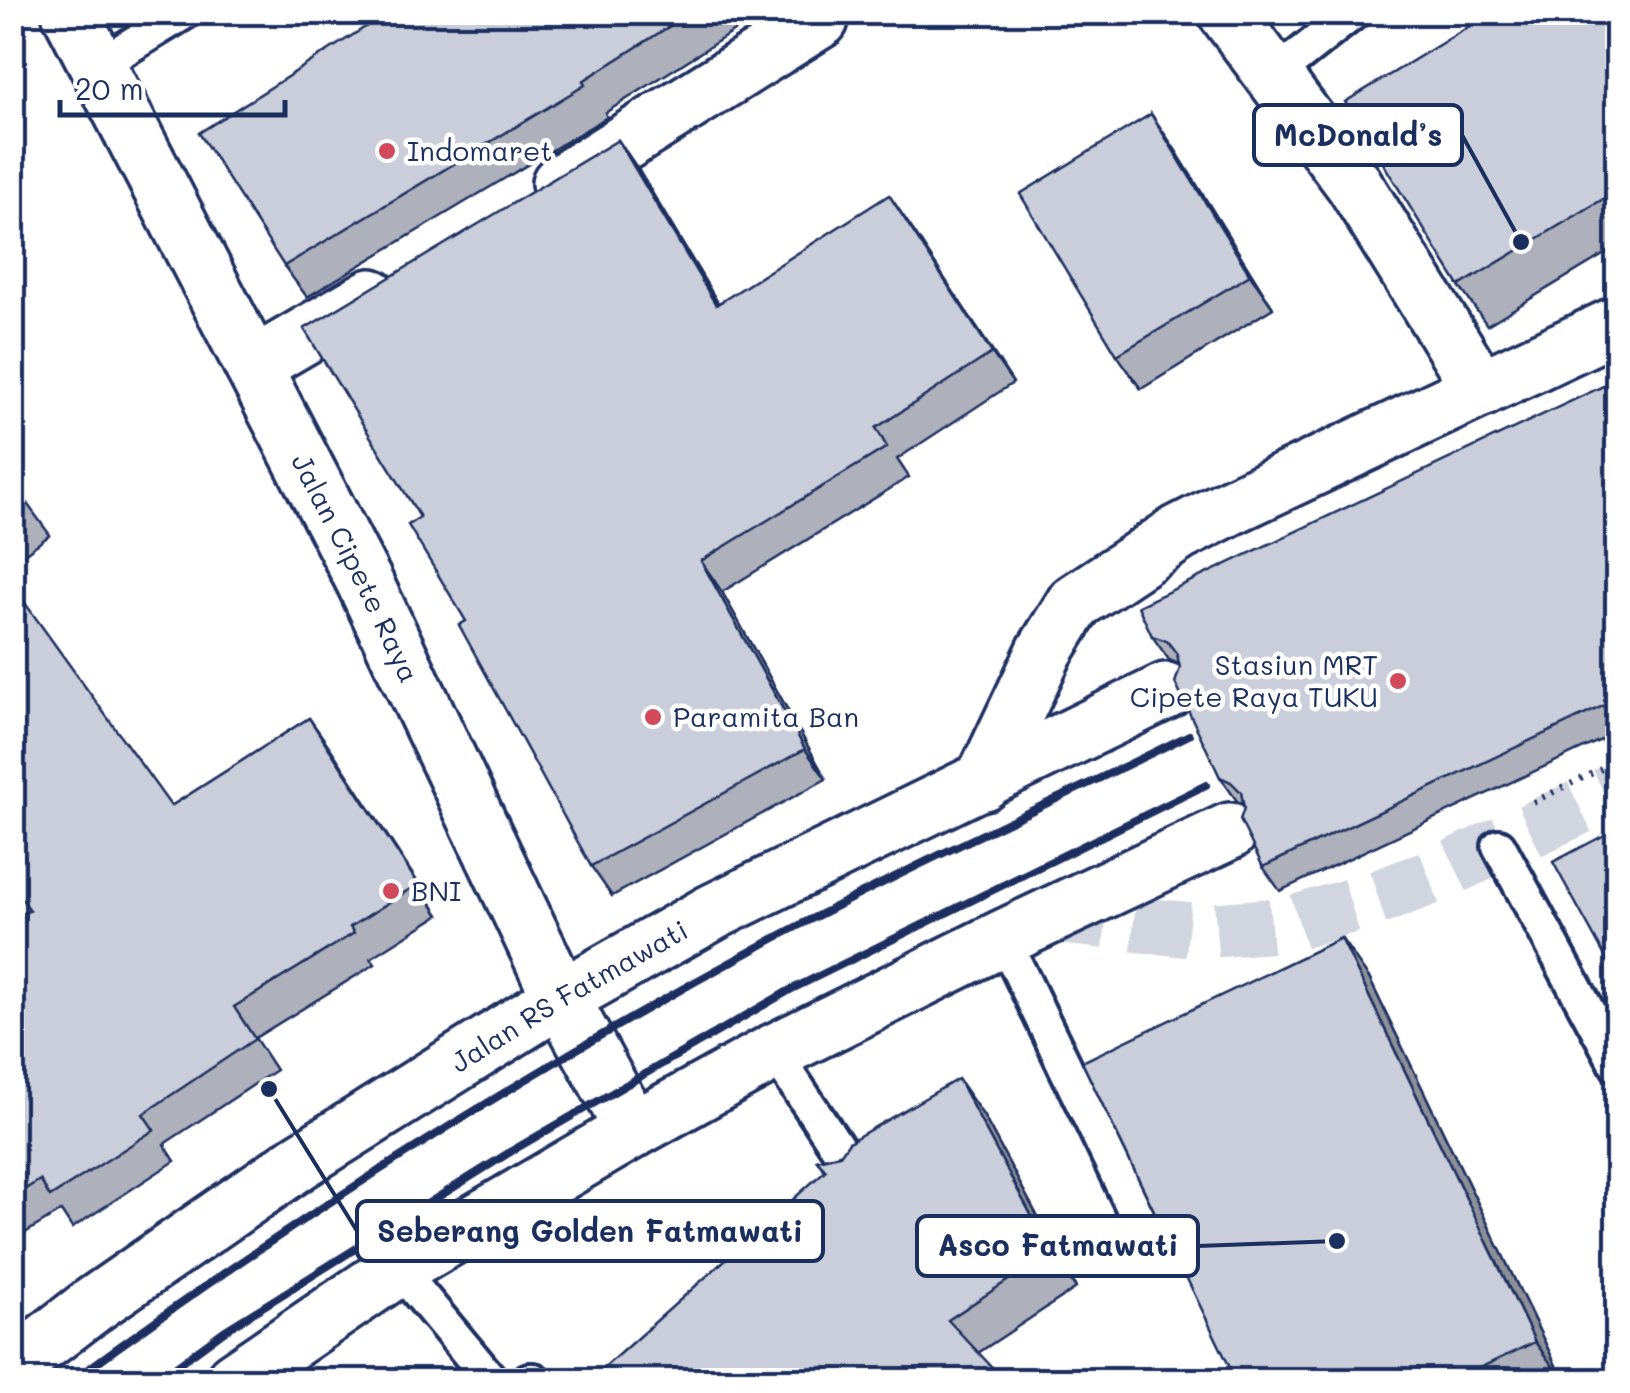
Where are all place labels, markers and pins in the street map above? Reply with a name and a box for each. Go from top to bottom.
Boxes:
callout: McDonald’s [1254,105,1462,165]
place label: Indomaret [407,132,553,168]
marker: Indomaret [376,140,398,162]
place label: Stasiun MRT Cipete Raya TUKU [1130,646,1378,714]
marker: Stasiun MRT Cipete Raya TUKU [1387,670,1409,692]
place label: Paramita Ban [673,698,859,734]
marker: Paramita Ban [642,706,664,728]
place label: BNI [411,872,461,908]
marker: BNI [380,880,402,902]
callout: Seberang Golden Fatmawati [357,1201,823,1261]
callout: Asco Fatmawati [917,1216,1198,1276]

